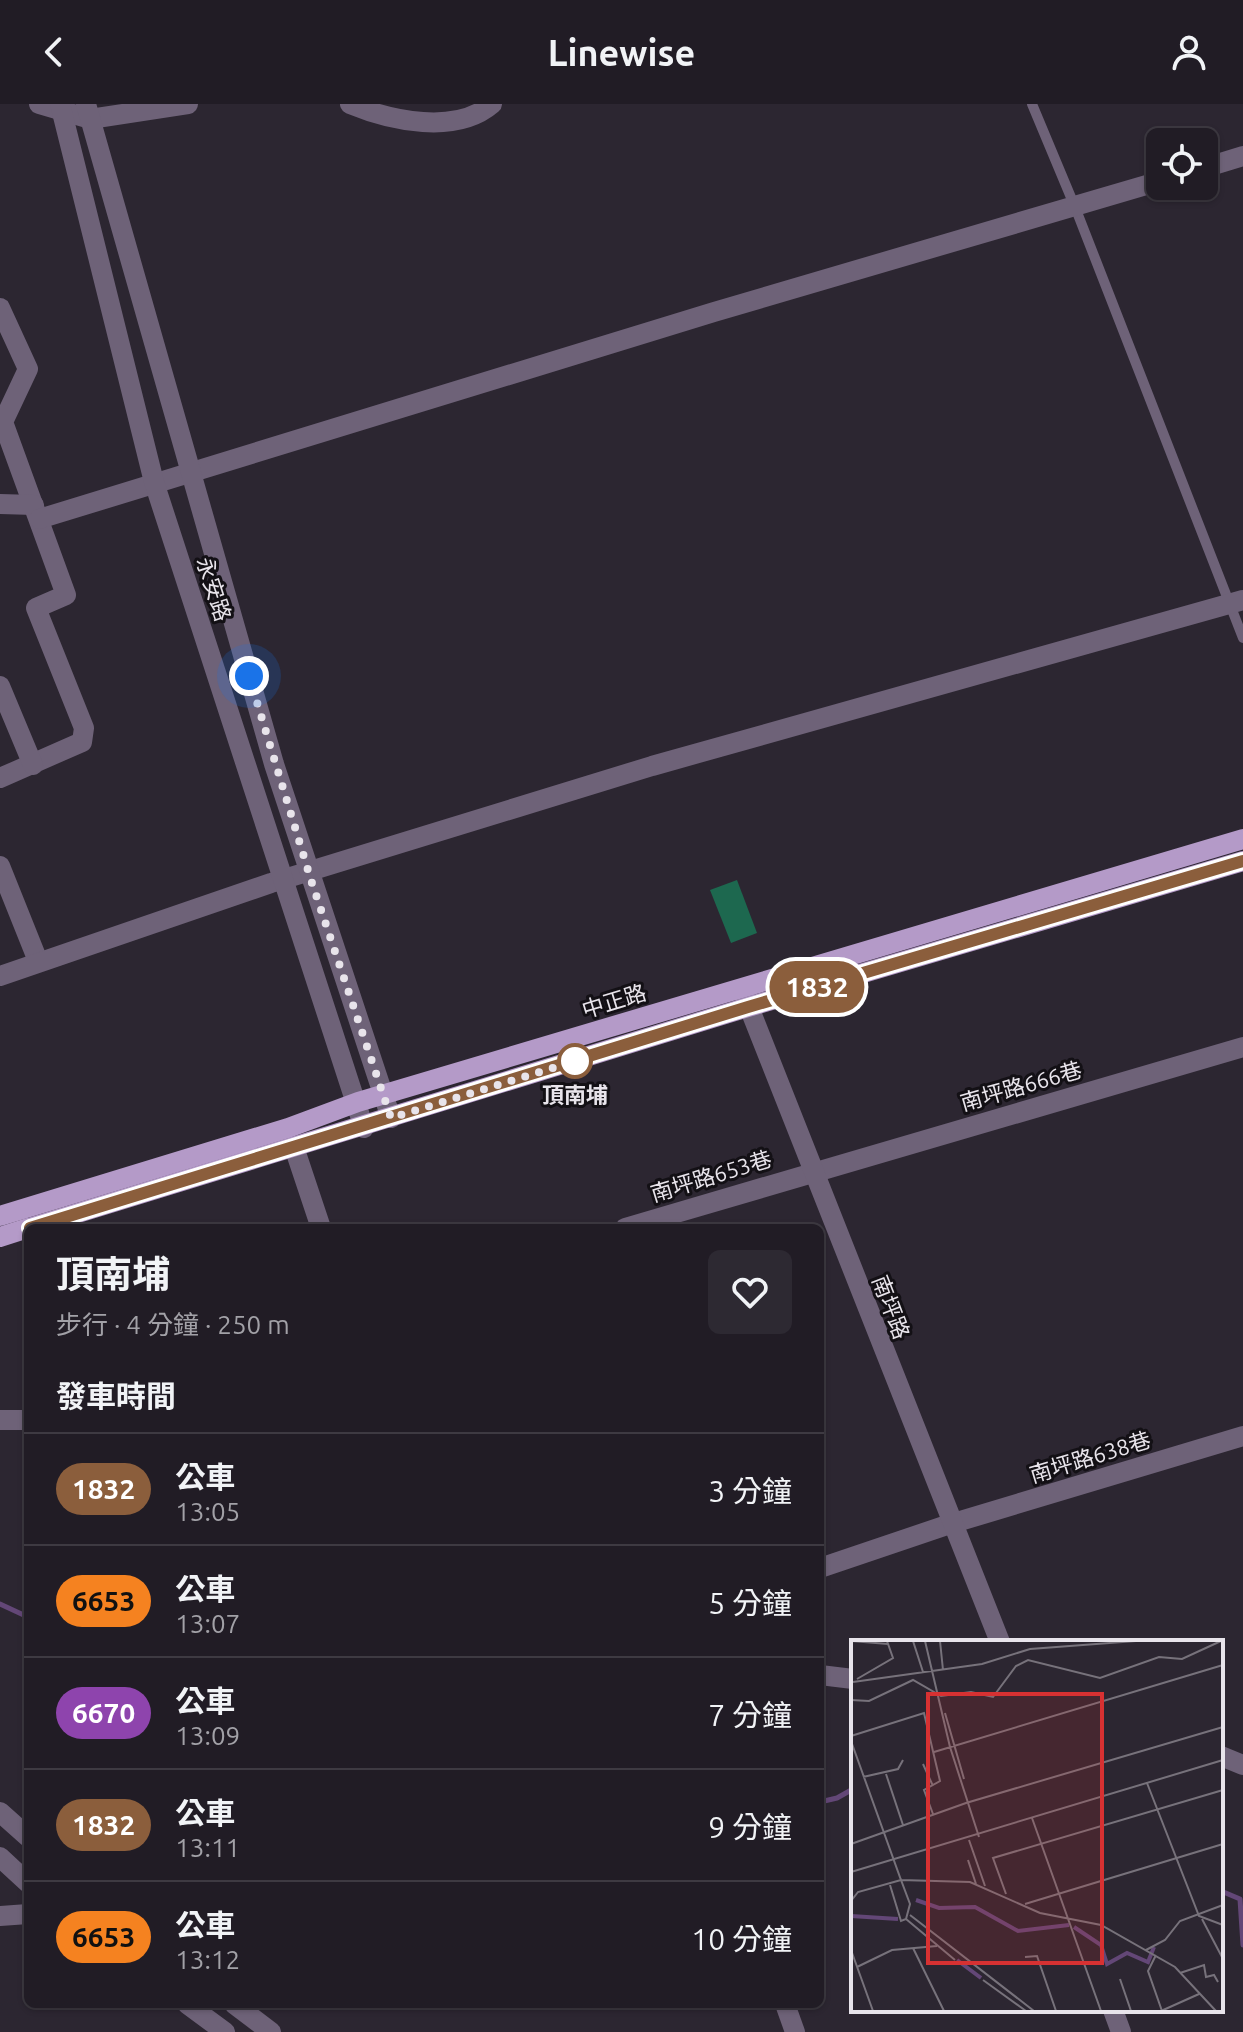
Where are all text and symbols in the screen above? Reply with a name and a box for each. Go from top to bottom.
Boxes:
icon: back [32,30,76,74]
icon: person [1167,30,1211,74]
text: Linewise [548,32,695,73]
map controls [1146,128,1218,200]
button: locate [1146,128,1218,200]
street label: 永安路 [192,554,237,624]
your location [229,656,269,696]
line badge: 1832 [761,961,873,1013]
text: 1832 [785,971,849,1002]
street label: 中正路 [579,979,649,1022]
marker: 頂南埔 [558,1044,592,1078]
street label: 南坪路666巷 [957,1056,1084,1115]
place label: 頂南埔 [542,1082,608,1107]
street label: 南坪路653巷 [647,1145,774,1206]
button: heart [708,1250,792,1334]
text: 頂南埔 [56,1253,170,1295]
street label: 南坪路 [868,1272,915,1342]
text: 步行 · 4 分鐘 · 250 m [56,1310,290,1339]
text: 發車時間 [56,1379,176,1413]
street label: 南坪路638巷 [1026,1426,1153,1487]
text: 公車 [175,1460,235,1494]
text: 1832 [72,1473,135,1504]
text: 3 分鐘 [708,1474,792,1508]
text: 13:05 [175,1497,240,1526]
text: 公車 [175,1572,235,1606]
text: 6653 [72,1585,135,1616]
text: 5 分鐘 [708,1586,792,1620]
text: 13:07 [175,1609,240,1638]
inset map [851,1640,1223,2012]
text: 公車 [175,1684,235,1718]
text: 6670 [72,1697,135,1728]
text: 7 分鐘 [708,1698,792,1732]
text: 13:09 [175,1721,240,1750]
text: 公車 [175,1796,235,1830]
text: 1832 [72,1809,135,1840]
text: 9 分鐘 [708,1810,792,1844]
text: 13:11 [175,1833,240,1862]
text: 公車 [175,1908,235,1942]
text: 6653 [72,1921,135,1952]
text: 10 分鐘 [691,1922,792,1956]
text: 13:12 [175,1945,240,1974]

